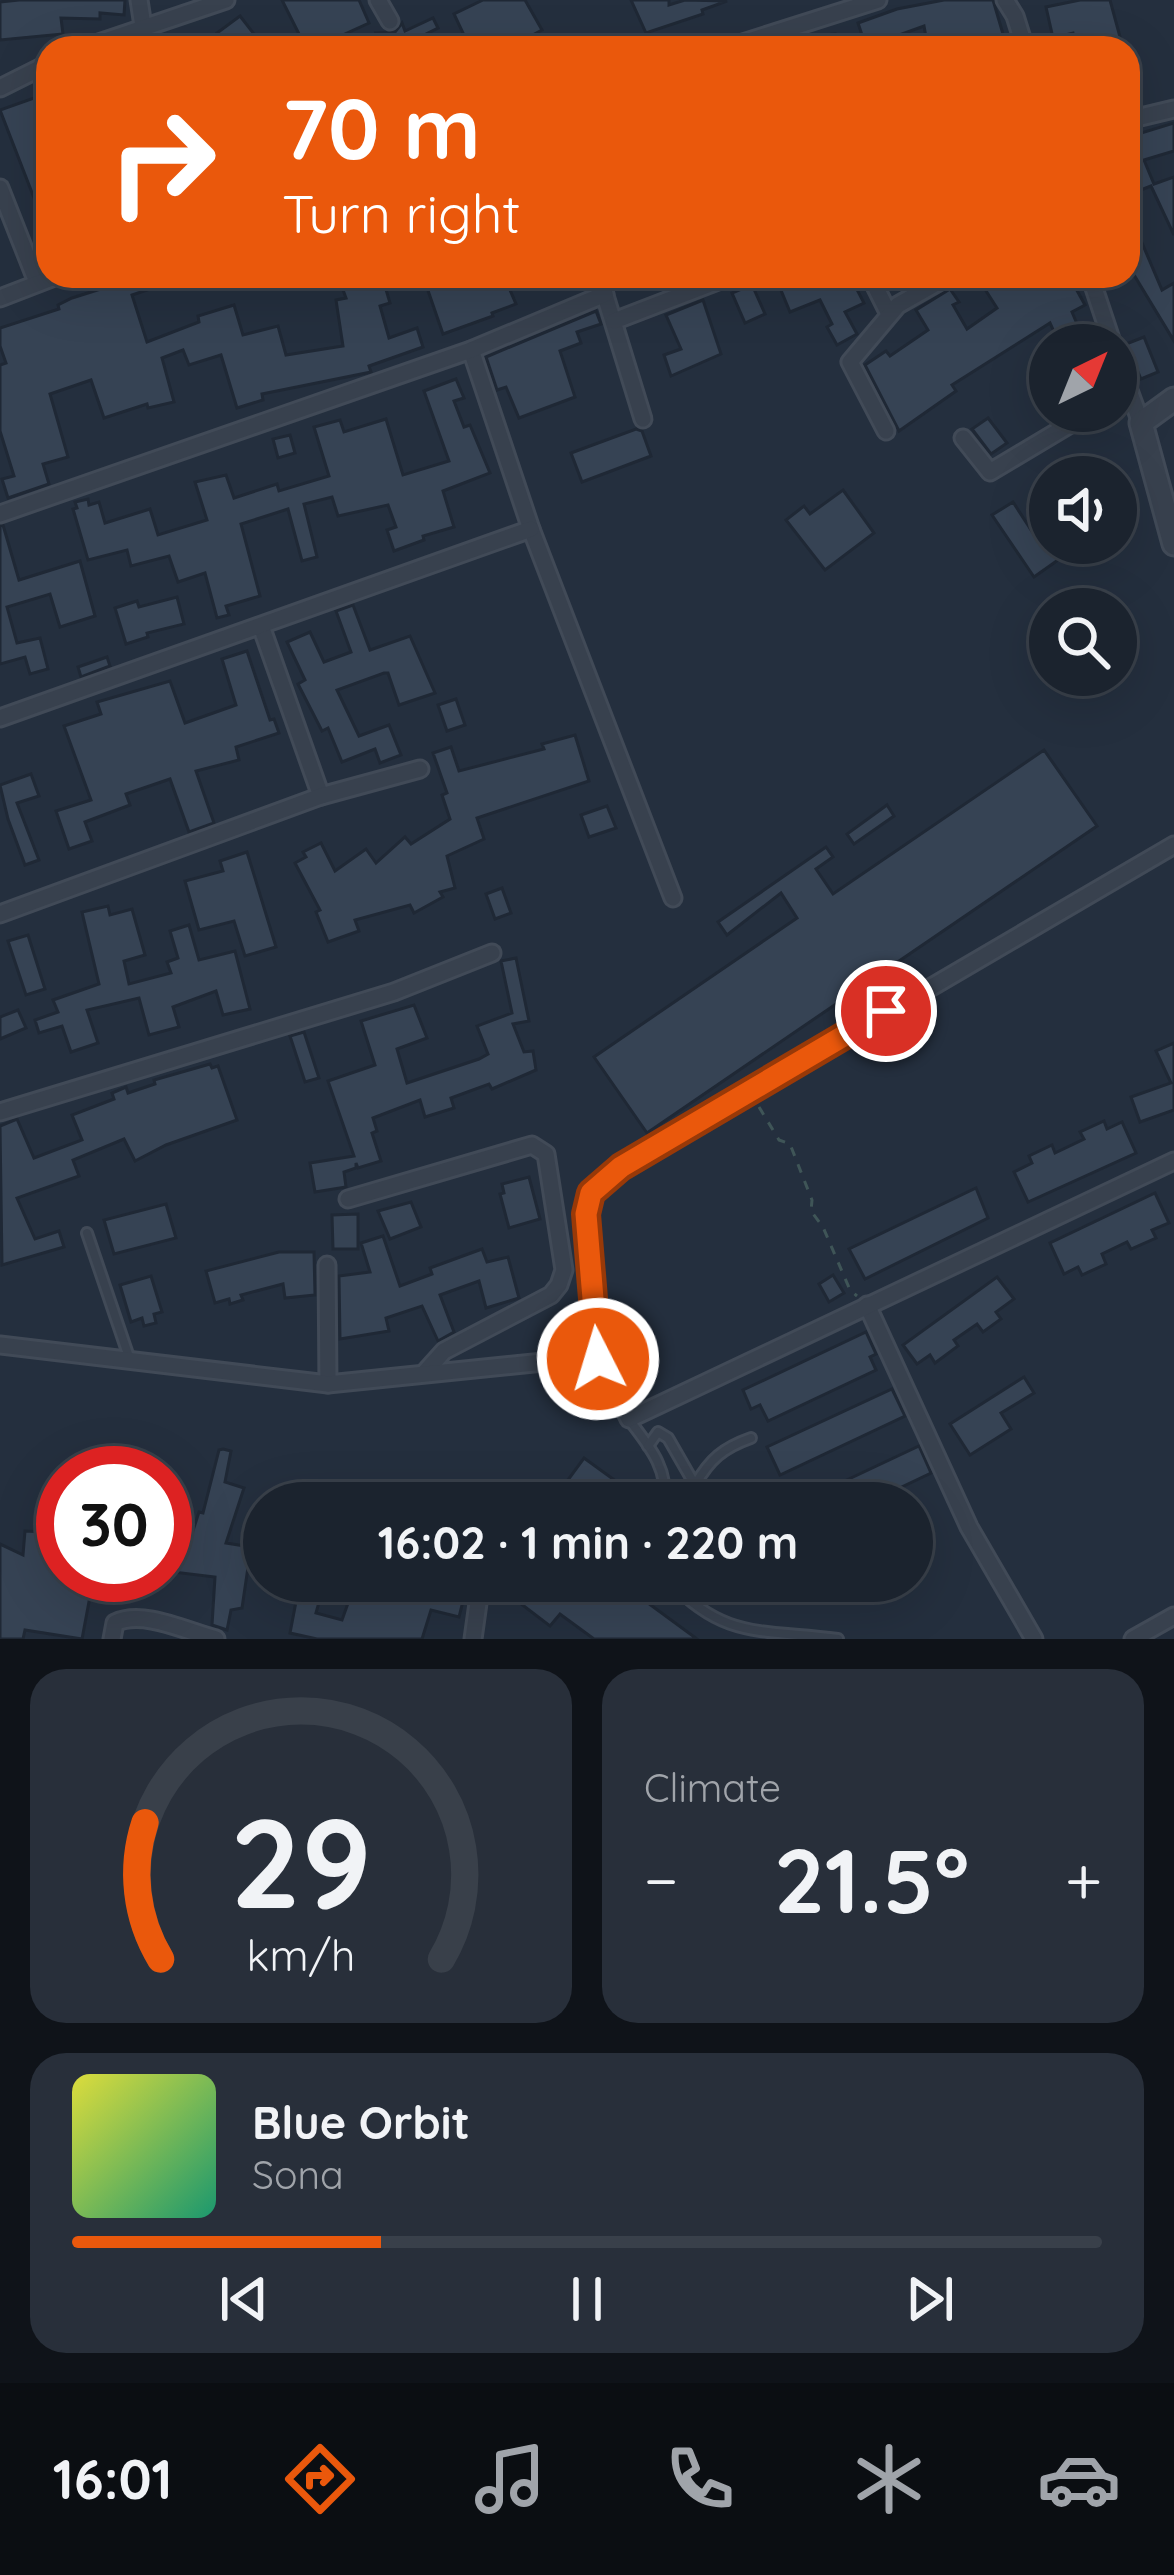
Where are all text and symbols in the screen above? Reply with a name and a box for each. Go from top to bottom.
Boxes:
text: 70 m [282,75,481,180]
icon: right [84,84,240,240]
text: Turn right [282,179,521,247]
north arrow [1029,324,1137,432]
map controls [1029,324,1137,696]
button: sound [1029,456,1137,564]
button: search [1029,588,1137,696]
pin [835,960,937,1062]
icon: arrive [853,978,919,1044]
position arrow [535,1296,661,1422]
speed limit sign: 30 [36,1446,192,1602]
text: 16:02 · 1 min · 220 m [378,1514,798,1570]
text: Climate [644,1763,781,1812]
text: 29 [230,1783,372,1939]
text: 21.5° [774,1823,969,1936]
text: − [644,1838,678,1921]
text: + [1065,1838,1102,1921]
text: km/h [247,1928,355,1982]
text: Blue Orbit [252,2094,470,2150]
text: Sona [252,2150,344,2199]
icon: previous [211,2266,277,2332]
icon: pause [554,2266,620,2332]
icon: next [897,2266,963,2332]
icon: directions [278,2437,362,2521]
icon: music [468,2437,552,2521]
icon: phone [658,2437,742,2521]
icon: climate [847,2437,931,2521]
icon: car [1037,2437,1121,2521]
text: 16:01 [53,2445,173,2513]

